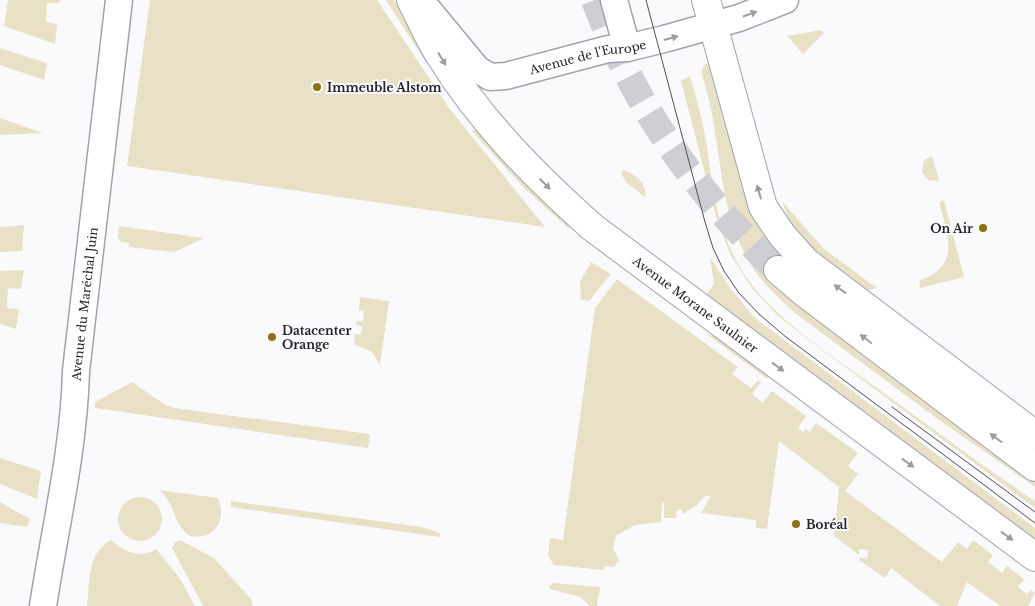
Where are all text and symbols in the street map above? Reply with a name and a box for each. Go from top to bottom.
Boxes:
one-way arrow [743,10,758,18]
one-way arrow [663,33,678,41]
street label: Avenue de l'Europe [527,36,648,77]
one-way arrow [437,52,446,65]
place label: Immeuble Alstom [327,80,442,95]
marker: Immeuble Alstom [311,81,323,93]
one-way arrow [538,178,550,190]
one-way arrow [755,185,763,200]
place label: On Air [930,221,973,236]
marker: On Air [977,222,989,234]
street label: Avenue du Maréchal Juin [68,226,100,382]
street label: Avenue Morane Saulnier [629,252,761,356]
one-way arrow [834,283,847,294]
place label: Datacenter Orange [282,323,351,352]
marker: Datacenter Orange [266,331,278,343]
one-way arrow [860,334,873,345]
one-way arrow [771,361,784,372]
one-way arrow [990,432,1003,443]
one-way arrow [901,458,915,468]
place label: Boréal [806,517,848,532]
marker: Boréal [790,518,802,530]
one-way arrow [1000,531,1014,541]

